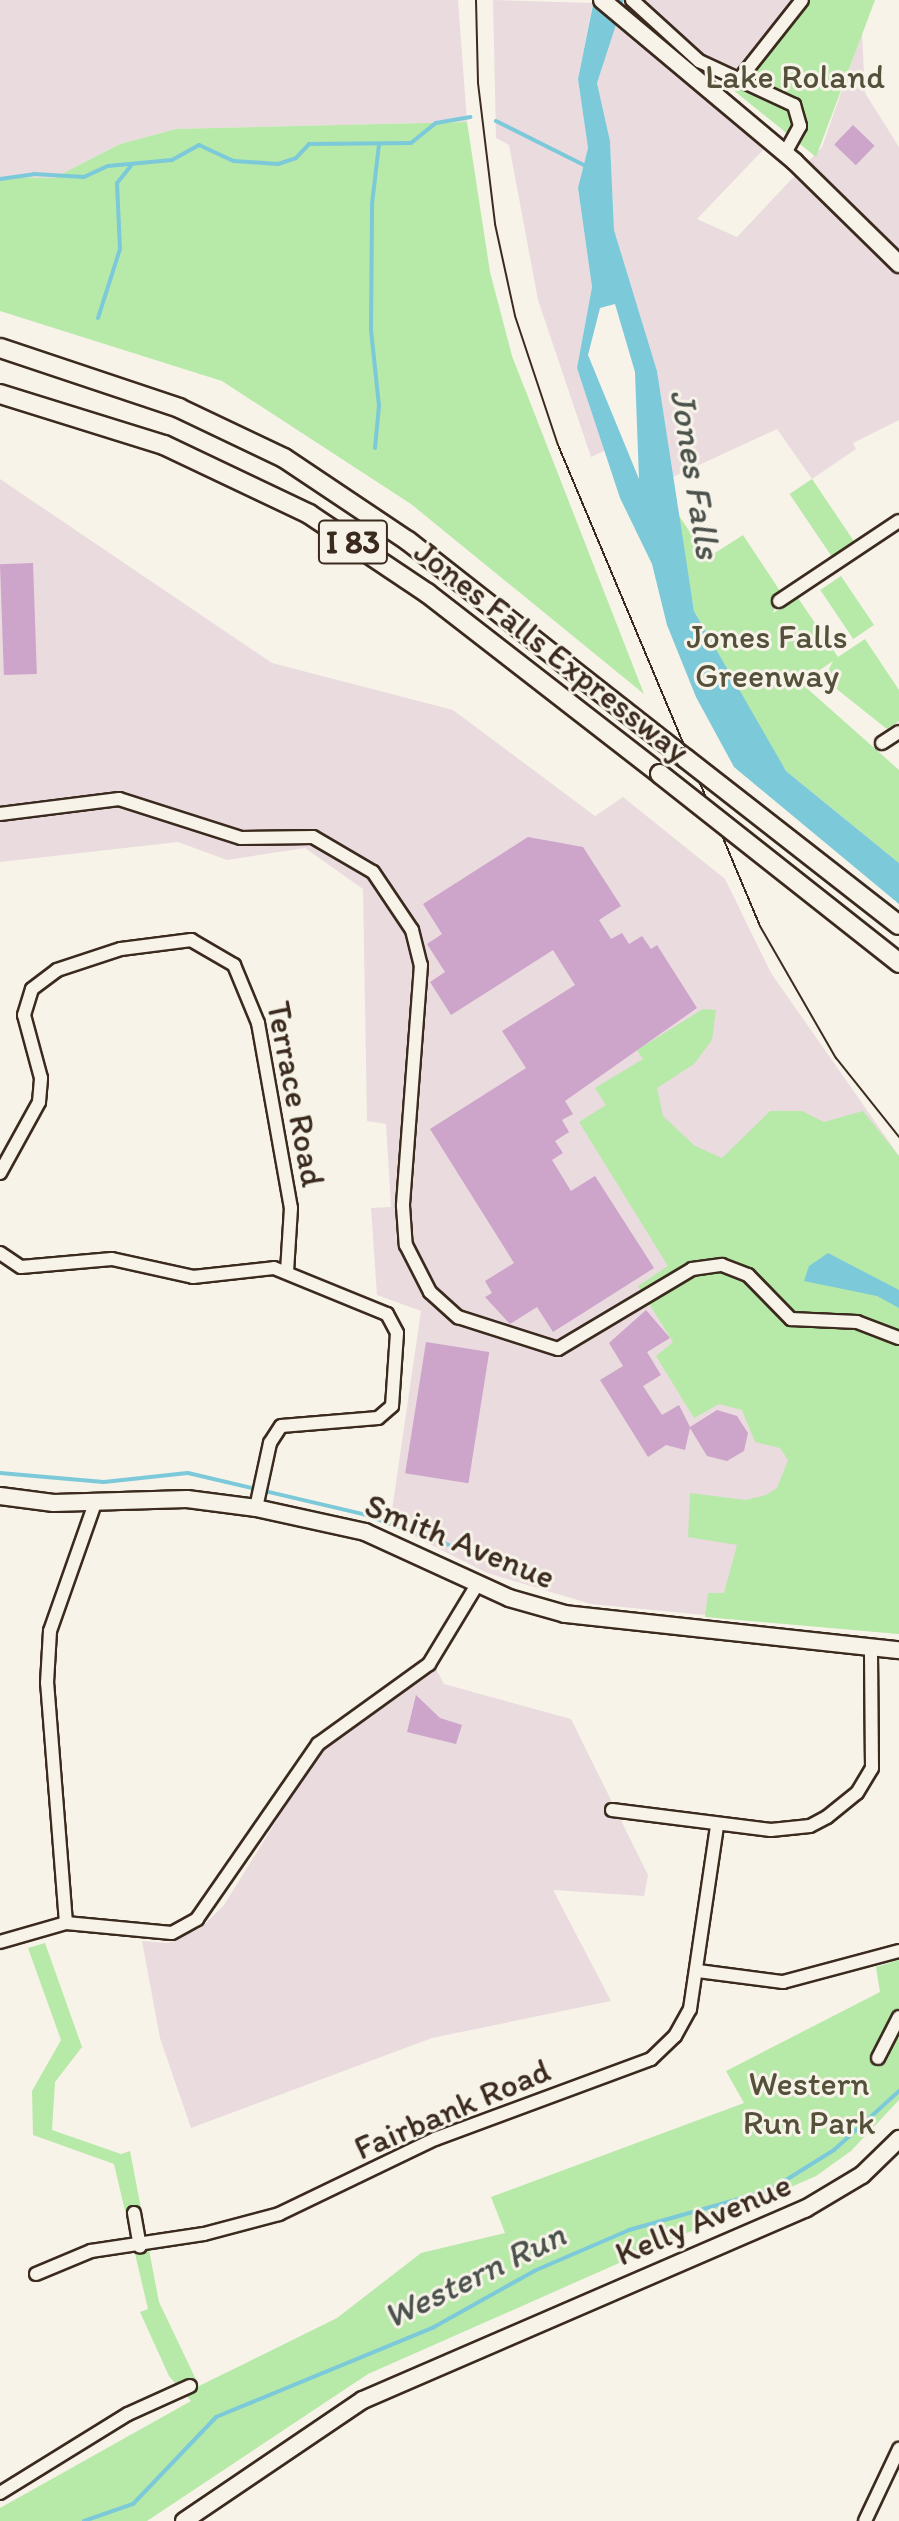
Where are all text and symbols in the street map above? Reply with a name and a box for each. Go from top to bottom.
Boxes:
park label: Lake Roland [707,57,883,97]
water label: Jones Falls [661,387,731,561]
road number: I 83 [317,514,389,570]
street label: Jones Falls Expressway [407,532,697,770]
park label: Jones Falls Greenway [687,616,847,696]
street label: Terrace Road [258,998,334,1190]
street label: Smith Avenue [359,1484,561,1598]
street label: Fairbank Road [348,2049,556,2169]
park label: Western Run Park [742,2063,876,2142]
street label: Kelly Avenue [609,2164,797,2274]
water label: Western Run [376,2212,572,2338]

